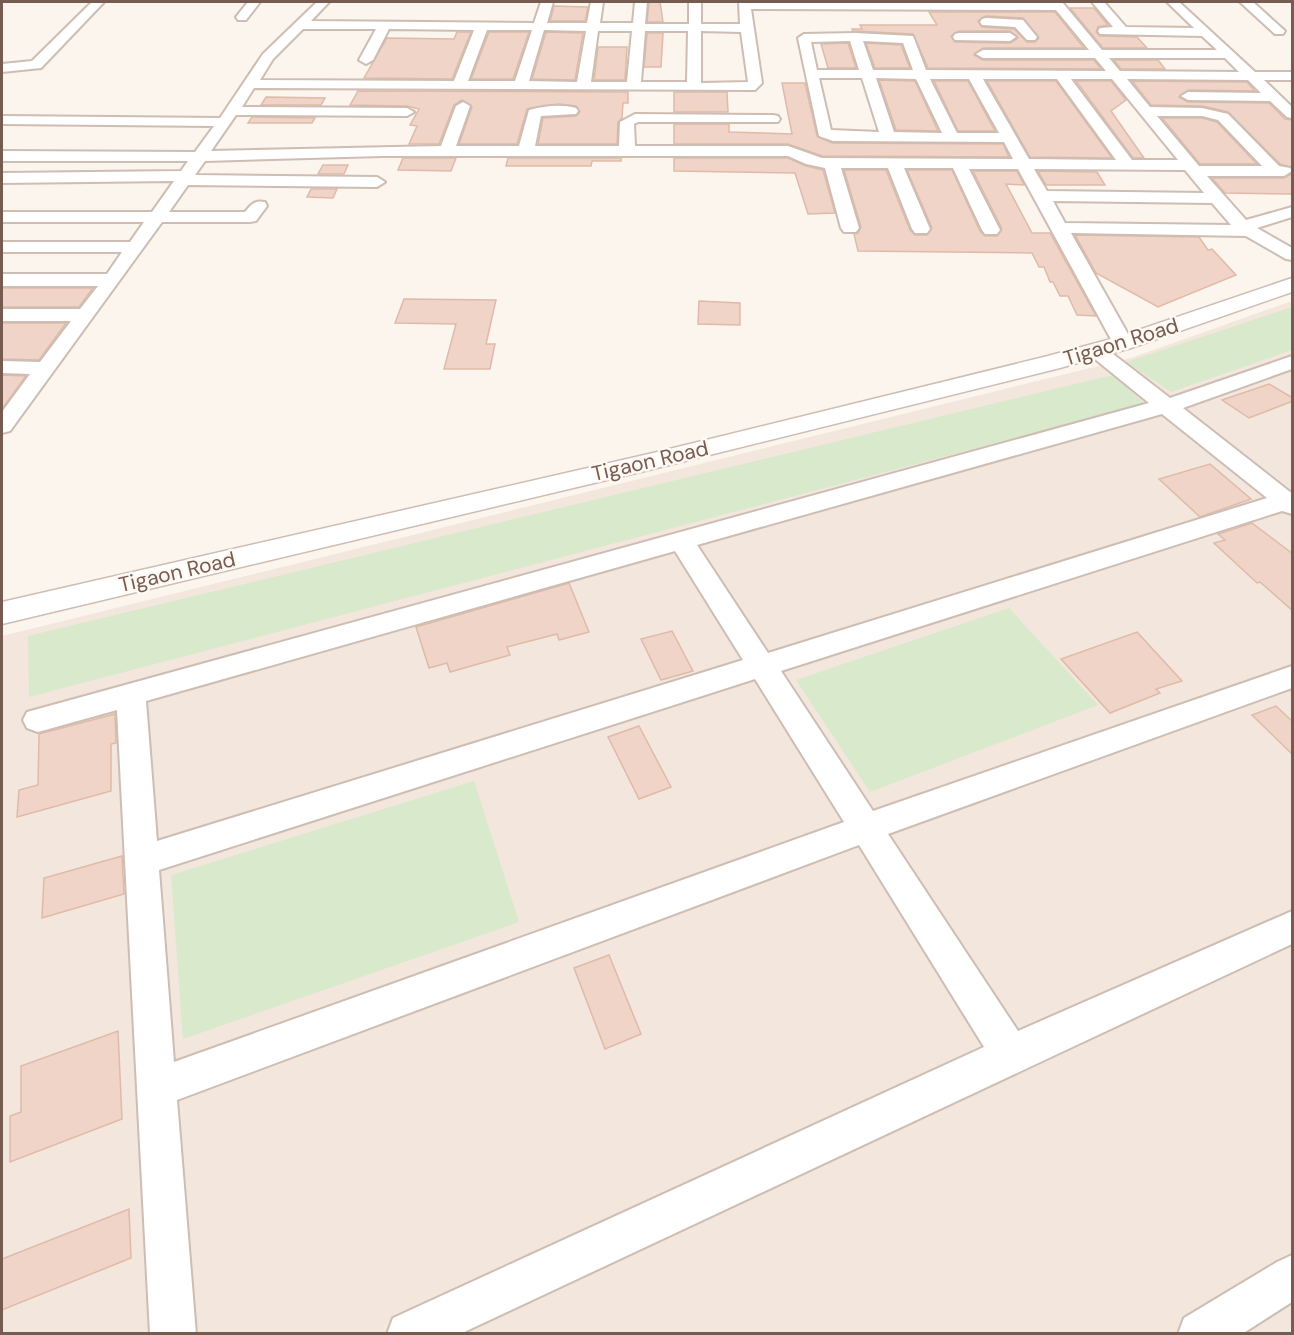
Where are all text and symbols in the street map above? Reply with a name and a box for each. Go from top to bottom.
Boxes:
street label: Tigaon Road [1060,311,1182,373]
street label: Tigaon Road [589,434,711,488]
street label: Tigaon Road [116,545,238,599]

